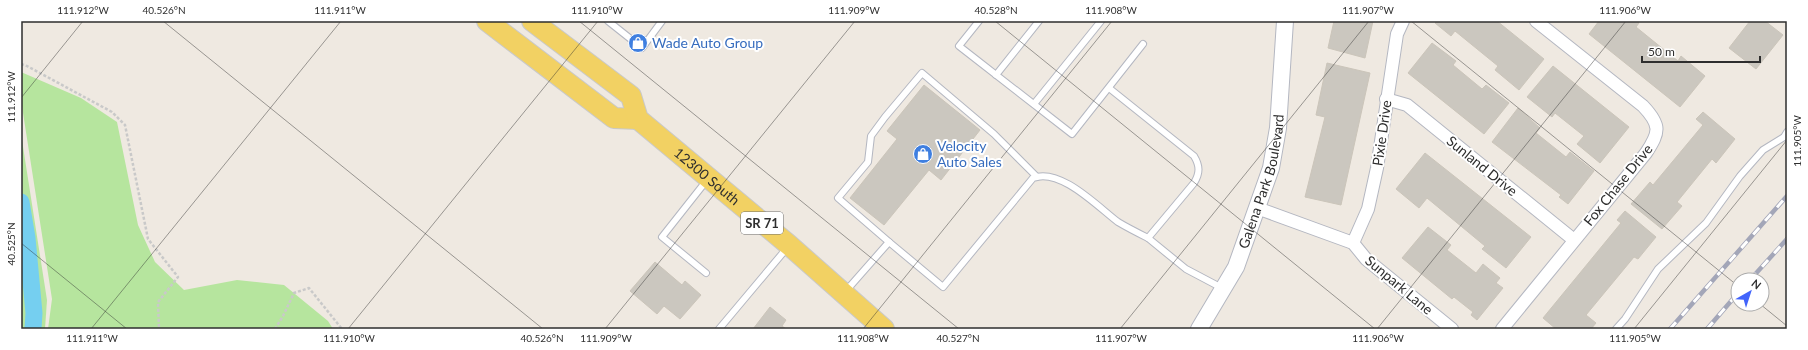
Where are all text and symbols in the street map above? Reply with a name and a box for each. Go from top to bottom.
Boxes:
text: 111.912°W [57,4,109,16]
text: 40.526°N [142,4,186,16]
text: 111.911°W [314,4,366,16]
text: 111.910°W [571,4,623,16]
text: 111.909°W [828,4,880,16]
text: 40.528°N [974,4,1018,16]
text: 111.908°W [1085,4,1137,16]
text: 111.907°W [1342,4,1394,16]
text: 111.906°W [1599,4,1651,16]
shop icon: Wade Auto Group [627,32,649,54]
place label: Wade Auto Group [652,34,763,51]
scale bar [1642,38,1760,64]
text: 50 m [1648,44,1675,59]
text: 111.912°W [5,71,17,123]
street label: Pixie Drive [1368,99,1395,167]
street label: Galena Park Boulevard [1234,114,1287,251]
text: 111.905°W [1791,115,1803,167]
street label: Sunland Drive [1444,132,1521,199]
place label: Velocity Auto Sales [937,137,1002,170]
street label: Fox Chase Drive [1580,140,1656,229]
shop icon: Velocity Auto Sales [912,143,934,165]
street label: 12300 South [671,144,744,208]
road number: SR 71 [741,212,783,234]
text: 40.525°N [5,222,17,266]
street label: Sunpark Lane [1362,251,1437,318]
north arrow [1730,272,1770,312]
text: N [1749,276,1764,292]
text: 111.911°W [66,332,118,344]
text: 111.910°W [323,332,375,344]
text: 40.526°N [520,332,564,344]
text: 111.909°W [580,332,632,344]
text: 111.908°W [837,332,889,344]
text: 40.527°N [936,332,980,344]
text: 111.907°W [1095,332,1147,344]
text: 111.906°W [1352,332,1404,344]
text: 111.905°W [1609,332,1661,344]

